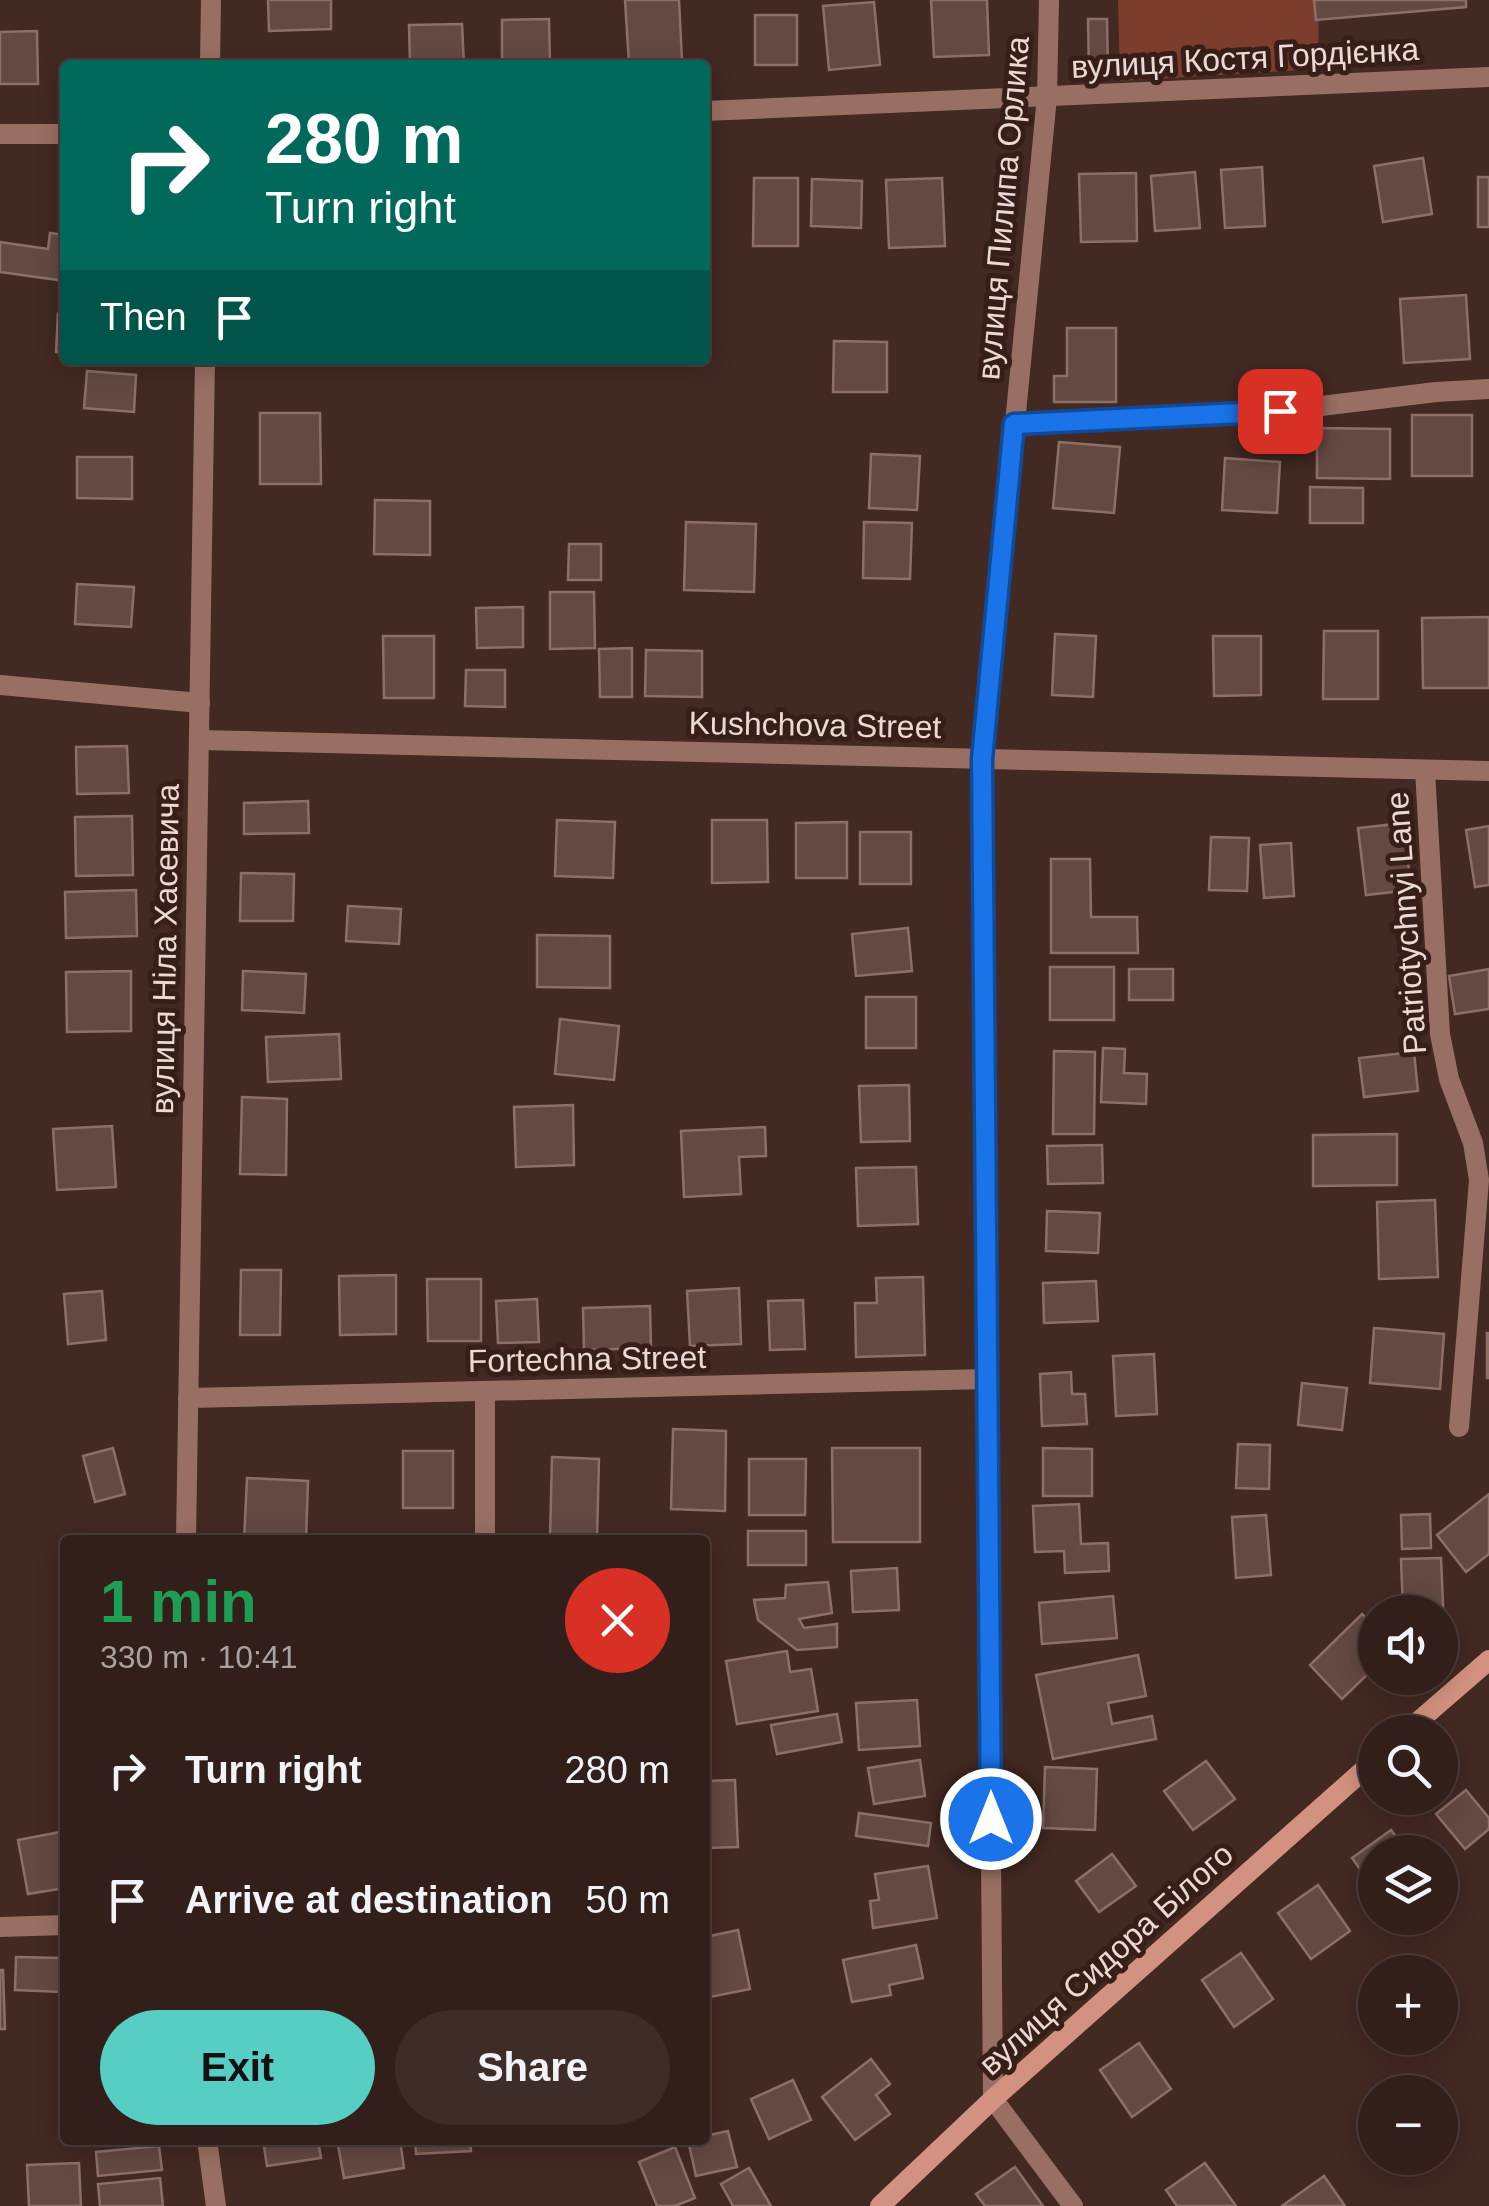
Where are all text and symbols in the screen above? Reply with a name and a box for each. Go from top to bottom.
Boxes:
street label: вулиця Костя Гордієнка [1070,31,1420,85]
street label: вулиця Пилипа Орлика [970,35,1036,381]
icon: right [100,100,230,230]
text: 280 m [265,100,463,178]
text: Turn right [265,182,456,233]
icon: arrive [207,290,262,345]
text: Then [100,296,187,338]
pin [1238,369,1323,454]
icon: arrive [1253,384,1308,439]
street label: Kushchova Street [688,705,942,745]
street label: вулиця Ніла Хасевича [144,783,186,1115]
street label: Patriotychnyi Lane [1379,790,1433,1056]
street label: Fortechna Street [468,1339,707,1379]
text: 1 min [100,1568,257,1635]
button: close [565,1568,670,1673]
map controls [1358,1595,1458,2175]
button: sound [1358,1595,1458,1695]
text: 330 m · 10:41 [100,1639,297,1675]
button: search [1358,1715,1458,1815]
icon: right [100,1743,155,1798]
text: Turn right [185,1749,362,1791]
text: 280 m [564,1749,670,1791]
position arrow [939,1767,1043,1871]
button: layers [1358,1835,1458,1935]
street label: вулиця Сидора Білого [972,1836,1240,2082]
icon: arrive [100,1873,155,1928]
text: Arrive at destination [185,1879,552,1921]
text: 50 m [586,1879,670,1921]
button: + [1358,1955,1458,2055]
button: Exit [100,2010,375,2125]
button: Share [395,2010,670,2125]
button: − [1358,2075,1458,2175]

